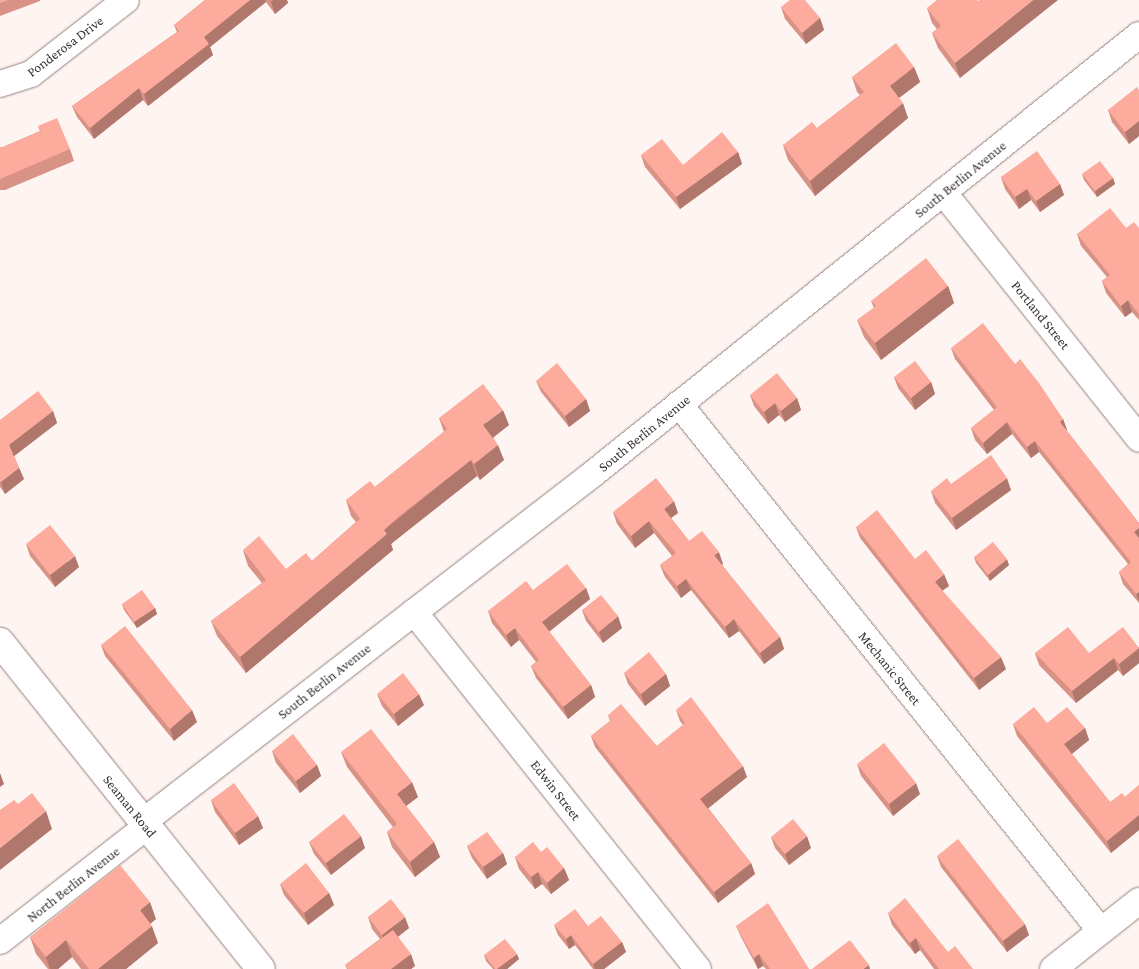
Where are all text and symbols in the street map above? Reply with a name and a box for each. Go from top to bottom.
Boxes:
street label: Ponderosa Drive [23,12,107,80]
street label: South Berlin Avenue [911,137,1009,221]
street label: Portland Street [1008,277,1074,353]
street label: South Berlin Avenue [595,391,693,475]
street label: Mechanic Street [855,628,925,708]
street label: South Berlin Avenue [274,640,374,722]
street label: Edwin Street [527,756,585,824]
street label: Seaman Road [100,771,160,841]
street label: North Berlin Avenue [23,843,123,925]

